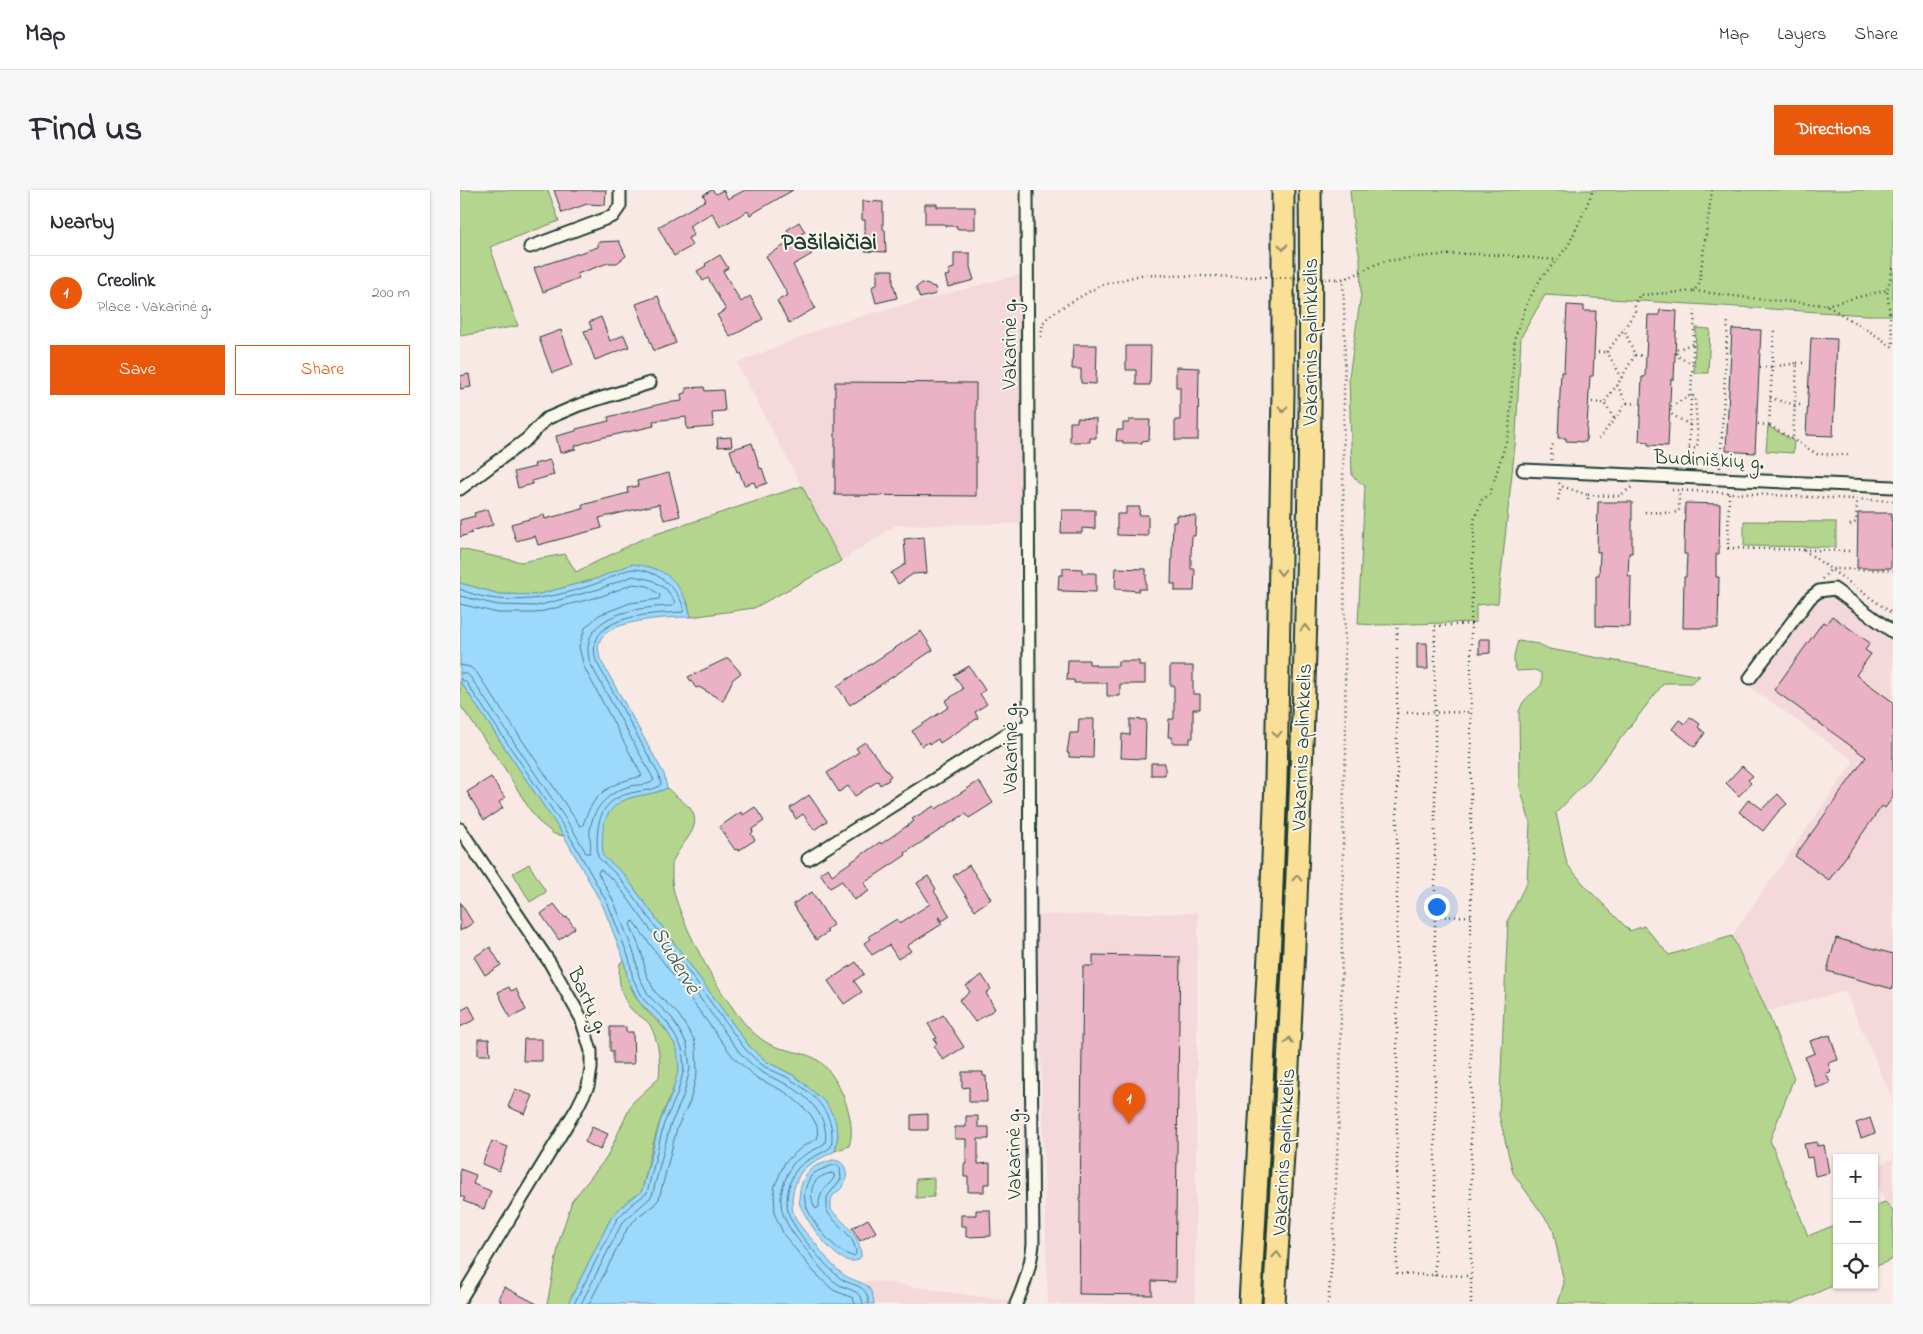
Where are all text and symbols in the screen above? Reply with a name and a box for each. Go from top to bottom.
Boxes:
text: Map [25,17,66,52]
text: Map [1719,22,1749,48]
text: Layers [1777,22,1827,48]
text: Share [1855,22,1898,48]
text: Find us [30,105,142,156]
button: Directions [1774,105,1893,155]
text: Nearby [50,208,114,238]
district label: Pašilaičiai [781,226,877,261]
one-way arrow [1278,243,1288,251]
street label: Vakarinis aplinkkelis [1297,258,1327,427]
text: Creolink [97,268,155,295]
text: 1 [63,281,69,305]
text: 200 m [372,281,410,305]
text: Place · Vakarinė g. [97,295,211,319]
street label: Vakarinė g. [996,299,1028,390]
button: Save [50,345,225,395]
button: Share [235,345,410,395]
one-way arrow [1277,405,1288,413]
street label: Budiniškių g. [1652,443,1765,481]
one-way arrow [1275,568,1286,576]
one-way arrow [1299,624,1310,632]
street label: Vakarinis aplinkkelis [1285,663,1321,832]
street label: Vakarinė g. [997,703,1029,794]
one-way arrow [1272,730,1282,738]
one-way arrow [1291,874,1302,882]
your location [1424,894,1450,920]
water label: Sudervė [642,921,708,1001]
street label: Bartų g. [557,962,616,1040]
one-way arrow [1284,1036,1295,1044]
street label: Vakarinis aplinkkelis [1266,1068,1304,1238]
pin: 1 [1113,1083,1145,1124]
street label: Vakarinė g. [999,1108,1033,1201]
map controls [1833,1154,1878,1289]
button: + [1833,1154,1878,1199]
button: − [1833,1199,1878,1244]
button: locate [1833,1244,1878,1289]
one-way arrow [1272,1251,1283,1259]

